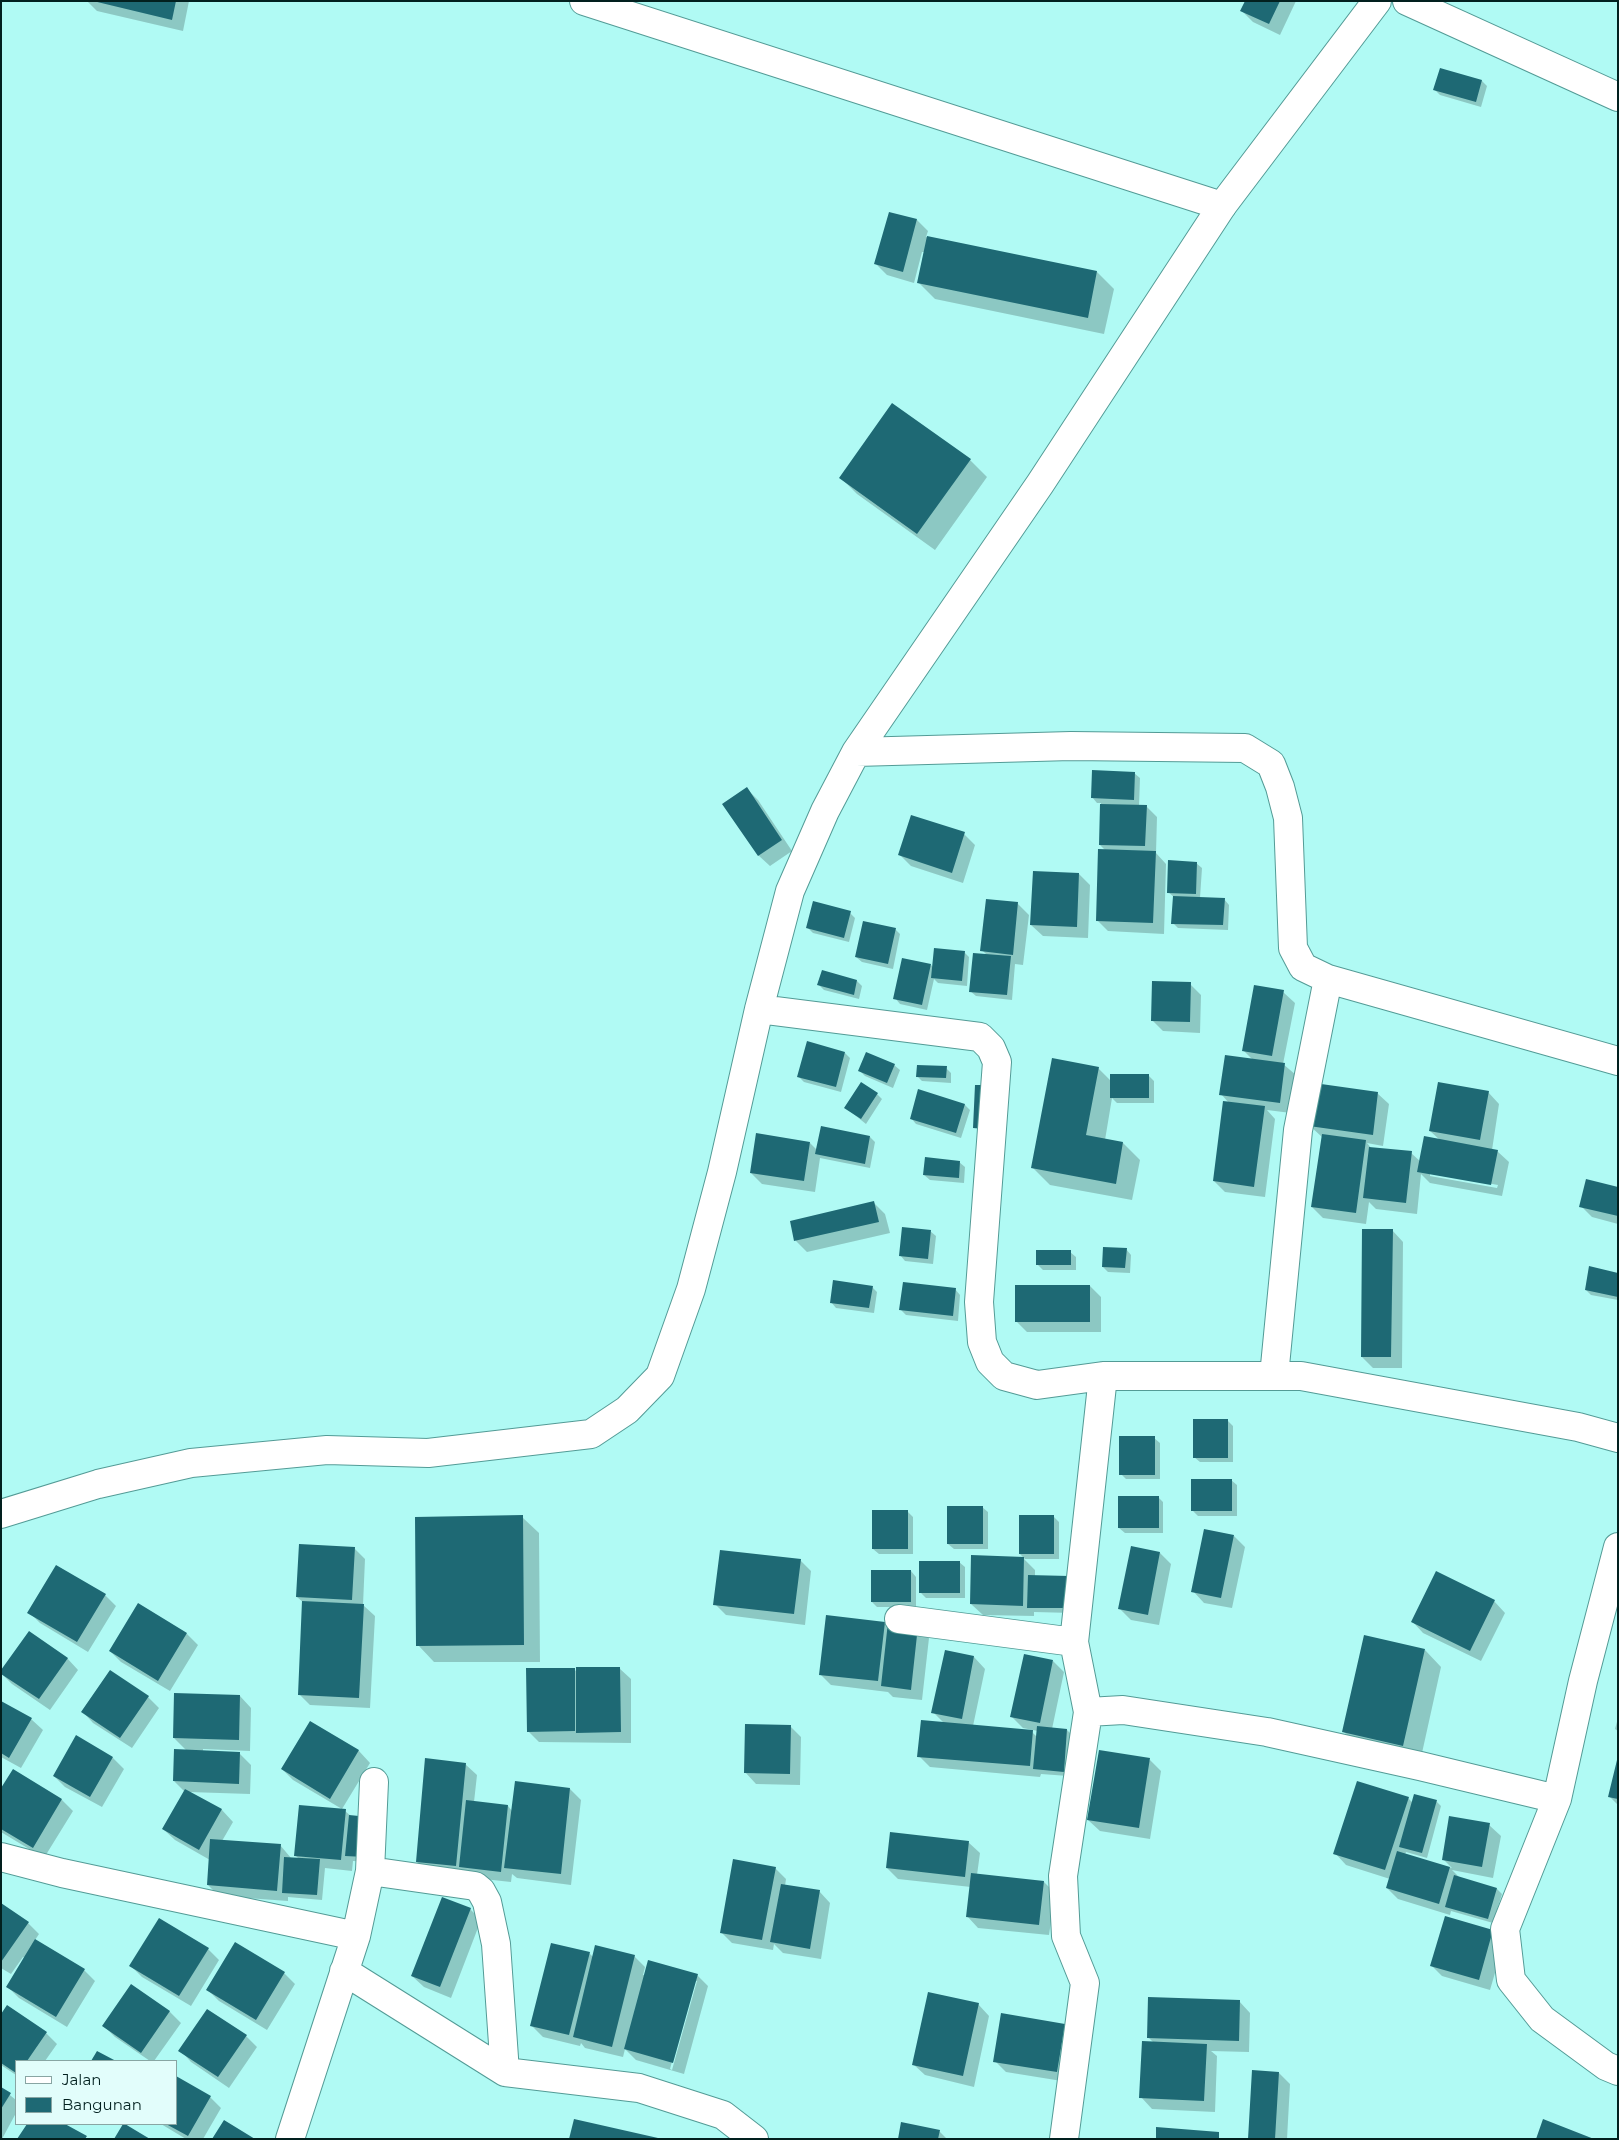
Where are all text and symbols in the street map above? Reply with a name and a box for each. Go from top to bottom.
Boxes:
legend [15,2060,178,2125]
text: Jalan [62,2070,101,2089]
text: Bangunan [62,2095,142,2114]

